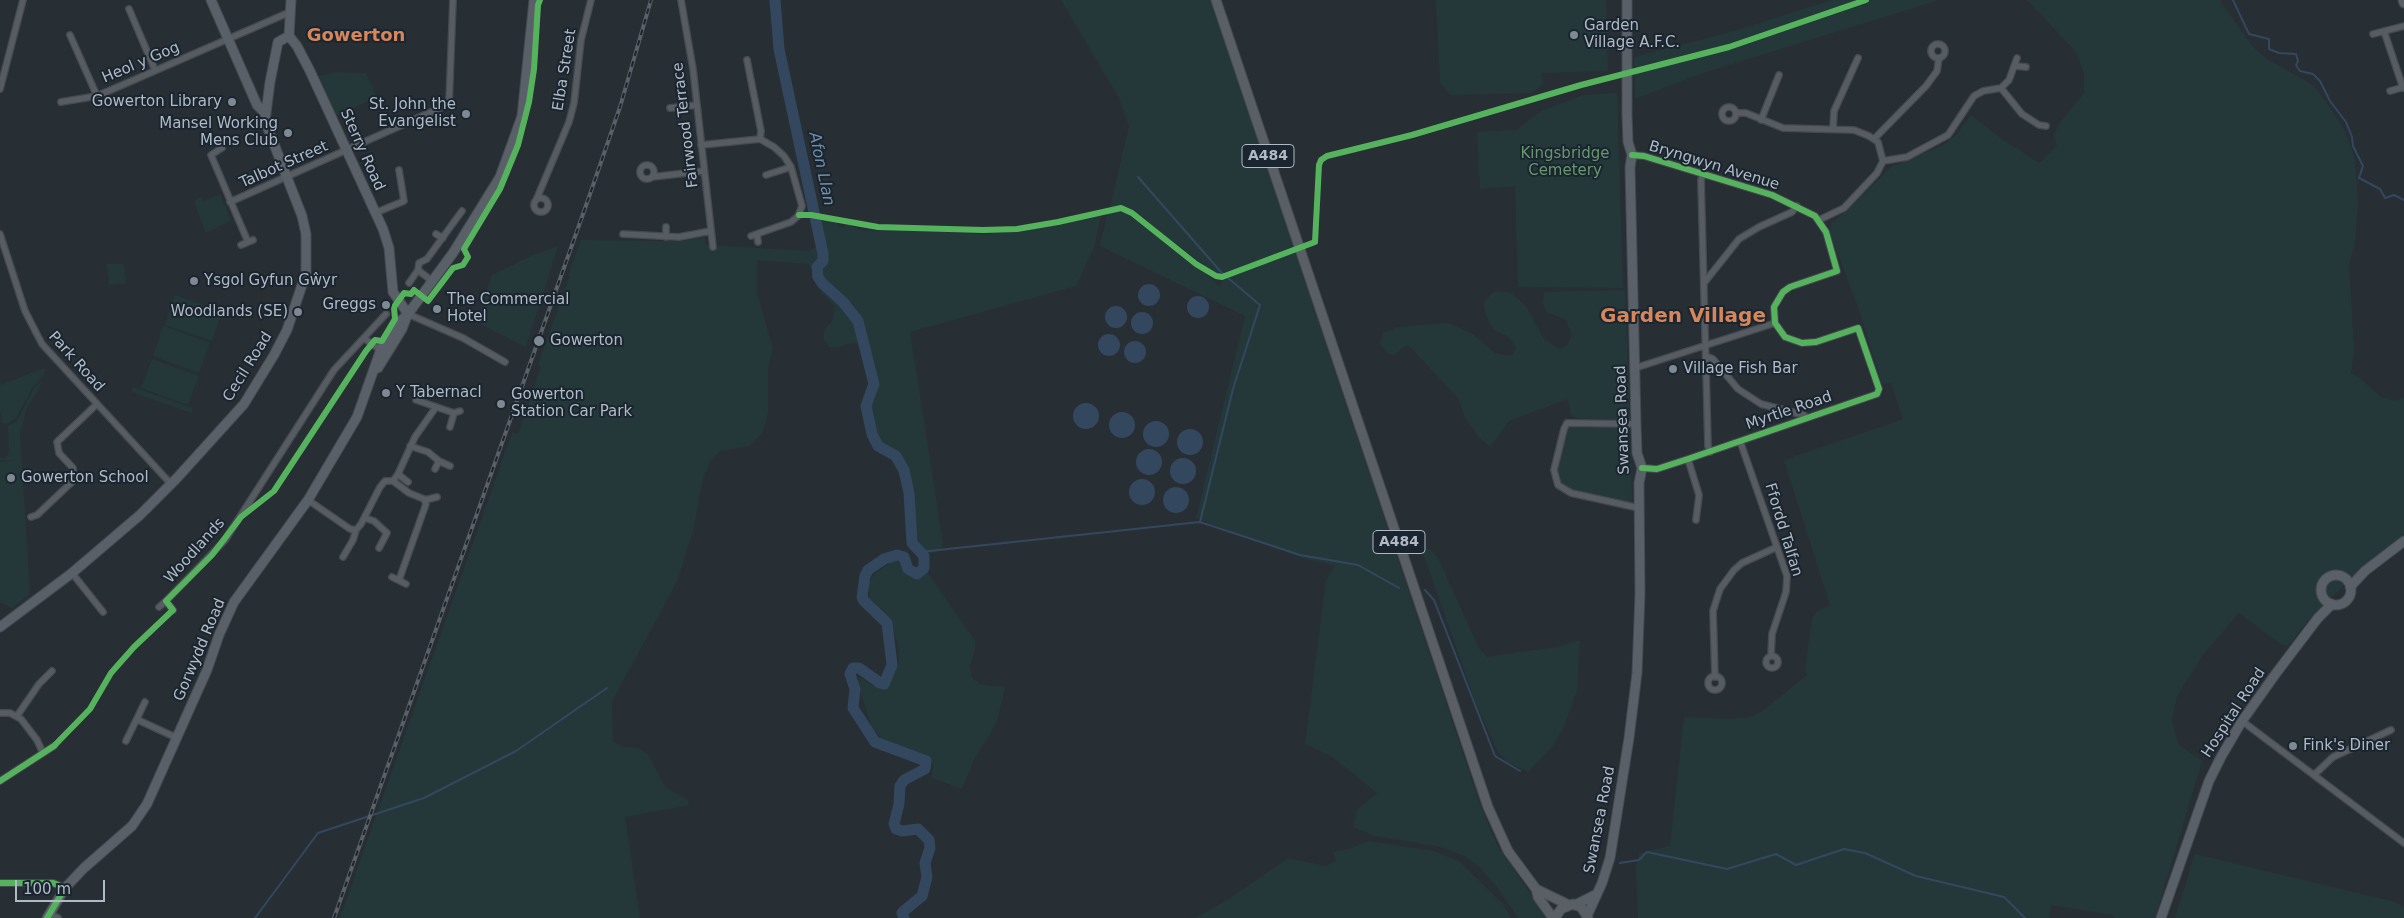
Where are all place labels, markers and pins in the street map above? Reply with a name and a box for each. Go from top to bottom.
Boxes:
place label: Garden Village A.F.C. [1584,17,1680,52]
marker: Garden Village A.F.C. [1568,29,1580,41]
place label: Gowerton Library [92,93,222,111]
marker: Gowerton Library [226,96,238,108]
place label: St. John the Evangelist [369,96,456,131]
marker: St. John the Evangelist [460,108,472,120]
place label: Mansel Working Mens Club [159,115,278,150]
marker: Mansel Working Mens Club [282,127,294,139]
place label: Ysgol Gyfun Gŵyr [204,272,337,290]
marker: Ysgol Gyfun Gŵyr [188,275,200,287]
place label: The Commercial Hotel [447,291,569,326]
place label: Greggs [322,296,376,314]
marker: Greggs [380,299,392,311]
place label: Woodlands (SE) [170,303,288,321]
marker: The Commercial Hotel [431,303,443,315]
marker: Woodlands (SE) [292,306,304,318]
place label: Gowerton [550,332,623,350]
marker: Gowerton [532,334,546,348]
place label: Village Fish Bar [1683,360,1798,378]
marker: Village Fish Bar [1667,363,1679,375]
place label: Y Tabernacl [396,384,482,402]
place label: Gowerton Station Car Park [511,386,632,421]
marker: Y Tabernacl [380,387,392,399]
marker: Gowerton Station Car Park [495,398,507,410]
place label: Gowerton School [21,469,149,487]
marker: Gowerton School [5,472,17,484]
place label: Fink's Diner [2303,737,2390,755]
marker: Fink's Diner [2287,740,2299,752]

